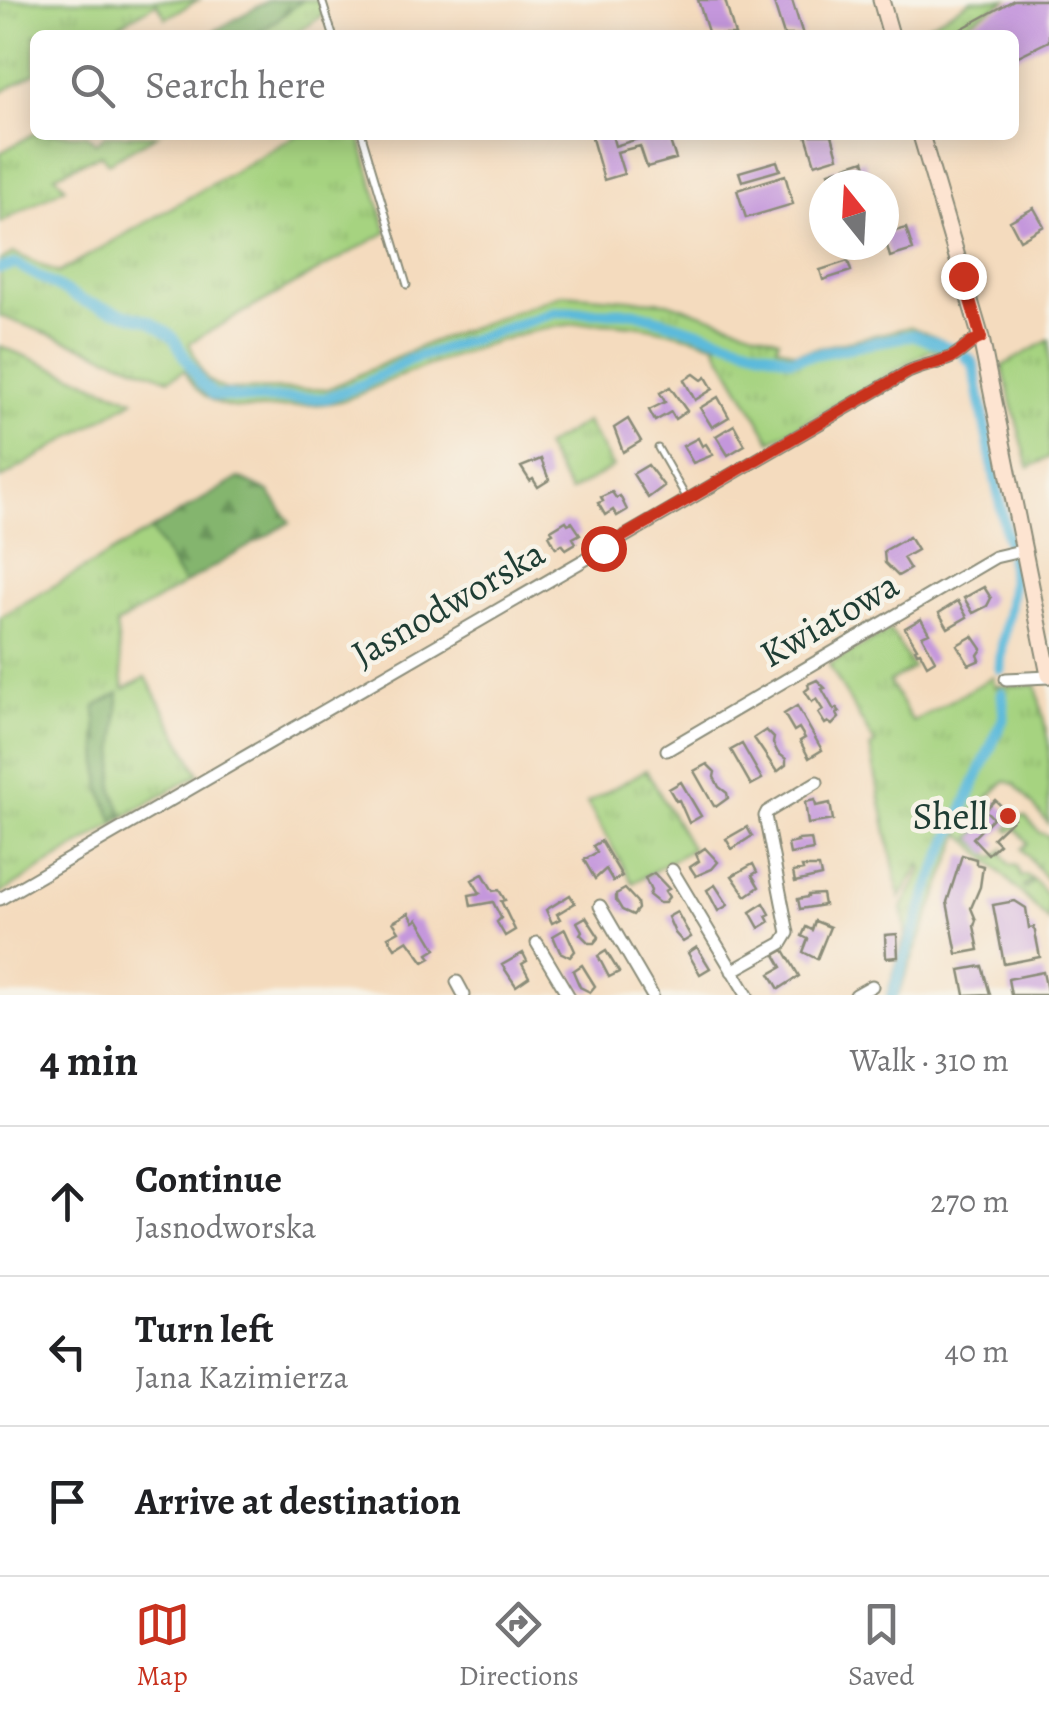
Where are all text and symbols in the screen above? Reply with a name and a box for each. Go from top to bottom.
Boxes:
search box [30,30,1019,140]
icon: search [65,58,120,113]
text: Search here [145,59,326,111]
north arrow [809,170,899,260]
route end [941,254,987,300]
route start [581,526,627,572]
street label: Jasnodworska [342,527,554,679]
street label: Kwiatowa [750,558,908,680]
place label: Shell [912,790,988,842]
marker: Shell [997,805,1019,827]
text: 4 min [40,1032,138,1089]
text: Walk · 310 m [850,1038,1009,1082]
text: Continue [135,1153,282,1205]
icon: ahead [40,1174,95,1229]
text: 270 m [930,1179,1009,1223]
text: Jasnodworska [135,1205,316,1249]
text: Turn left [135,1303,274,1355]
icon: left [40,1324,95,1379]
text: 40 m [944,1329,1009,1373]
text: Jana Kazimierza [135,1355,349,1399]
icon: arrive [40,1474,95,1529]
text: Arrive at destination [135,1475,461,1527]
tab: Map [135,1597,190,1695]
tab: Directions [459,1597,579,1695]
tab: Saved [848,1597,914,1695]

